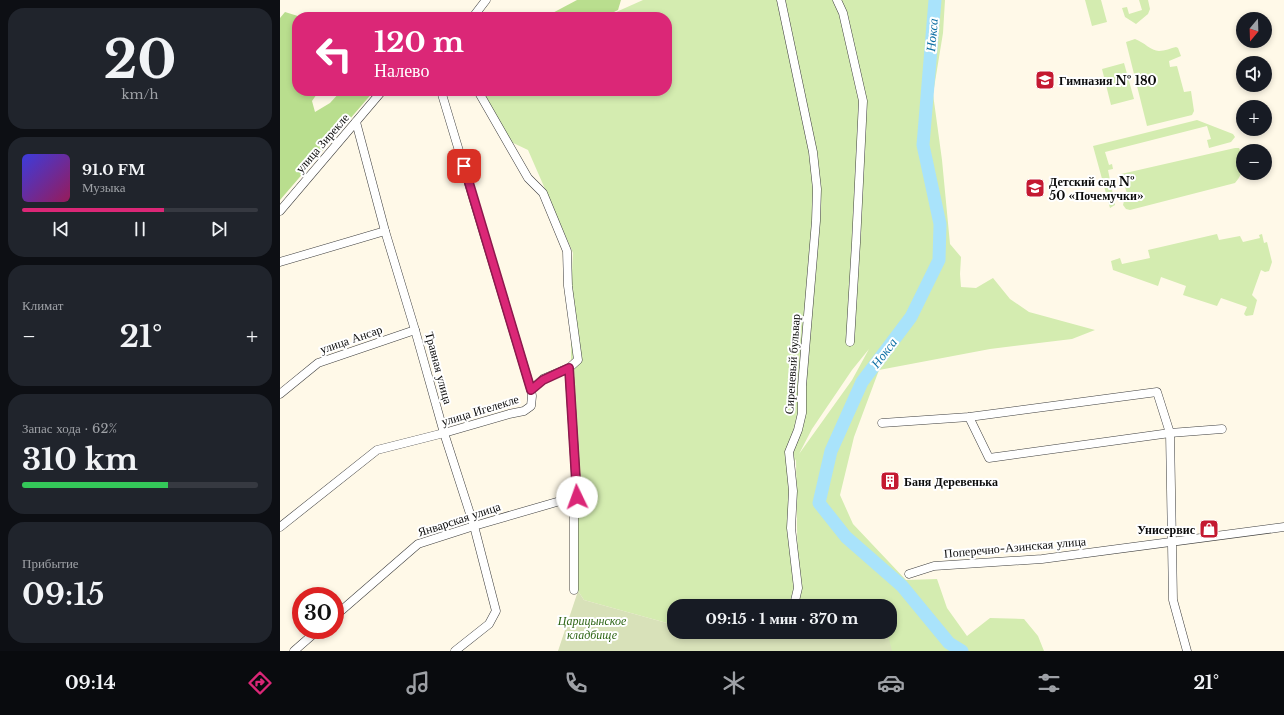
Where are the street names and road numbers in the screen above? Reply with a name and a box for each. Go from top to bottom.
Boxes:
street label: улица Зирекле [292,110,352,176]
street label: Сиреневый бульвар [781,313,803,415]
street label: улица Ансар [318,321,384,357]
street label: Травная улица [422,330,456,406]
street label: улица Игелекле [439,391,521,429]
street label: Январская улица [416,498,503,539]
street label: Поперечно-Азинская улица [943,533,1087,561]

